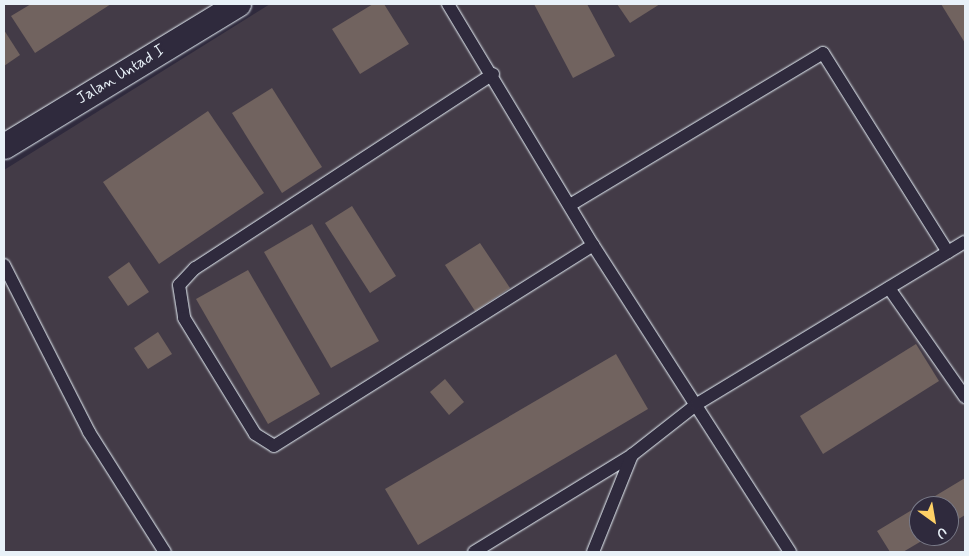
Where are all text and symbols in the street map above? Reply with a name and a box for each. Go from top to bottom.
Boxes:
street label: Jalan Untad I [74,41,168,109]
north arrow [909,496,959,546]
text: U [933,523,950,543]

